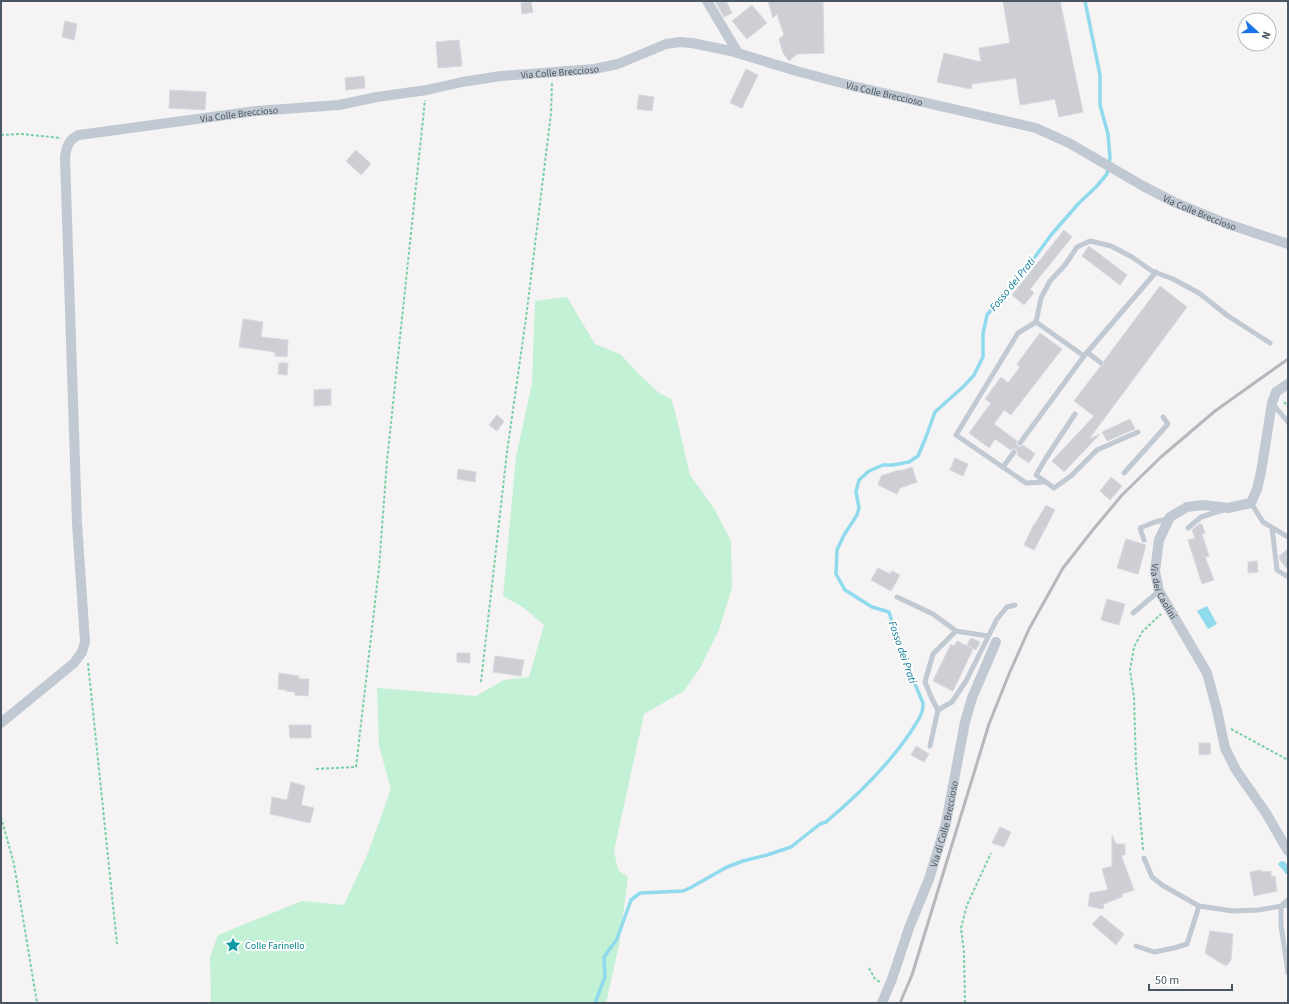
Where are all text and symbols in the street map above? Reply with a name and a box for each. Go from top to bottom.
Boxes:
north arrow [1237,12,1277,52]
text: N [1258,29,1274,42]
street label: Via Colle Breccioso [520,62,600,83]
street label: Via Colle Breccioso [844,78,924,110]
street label: Via Colle Breccioso [199,103,279,127]
street label: Via Colle Breccioso [1160,191,1238,234]
water label: Fosso dei Prati [986,254,1039,314]
street label: Via dei Caolini [1147,563,1180,622]
water label: Fosso dei Prati [885,619,920,686]
street label: Via di Colle Breccioso [927,780,962,869]
place icon: Colle Farinello [224,936,242,954]
place label: Colle Farinello [245,939,305,953]
scale bar [1149,966,1232,992]
text: 50 m [1155,972,1179,989]

